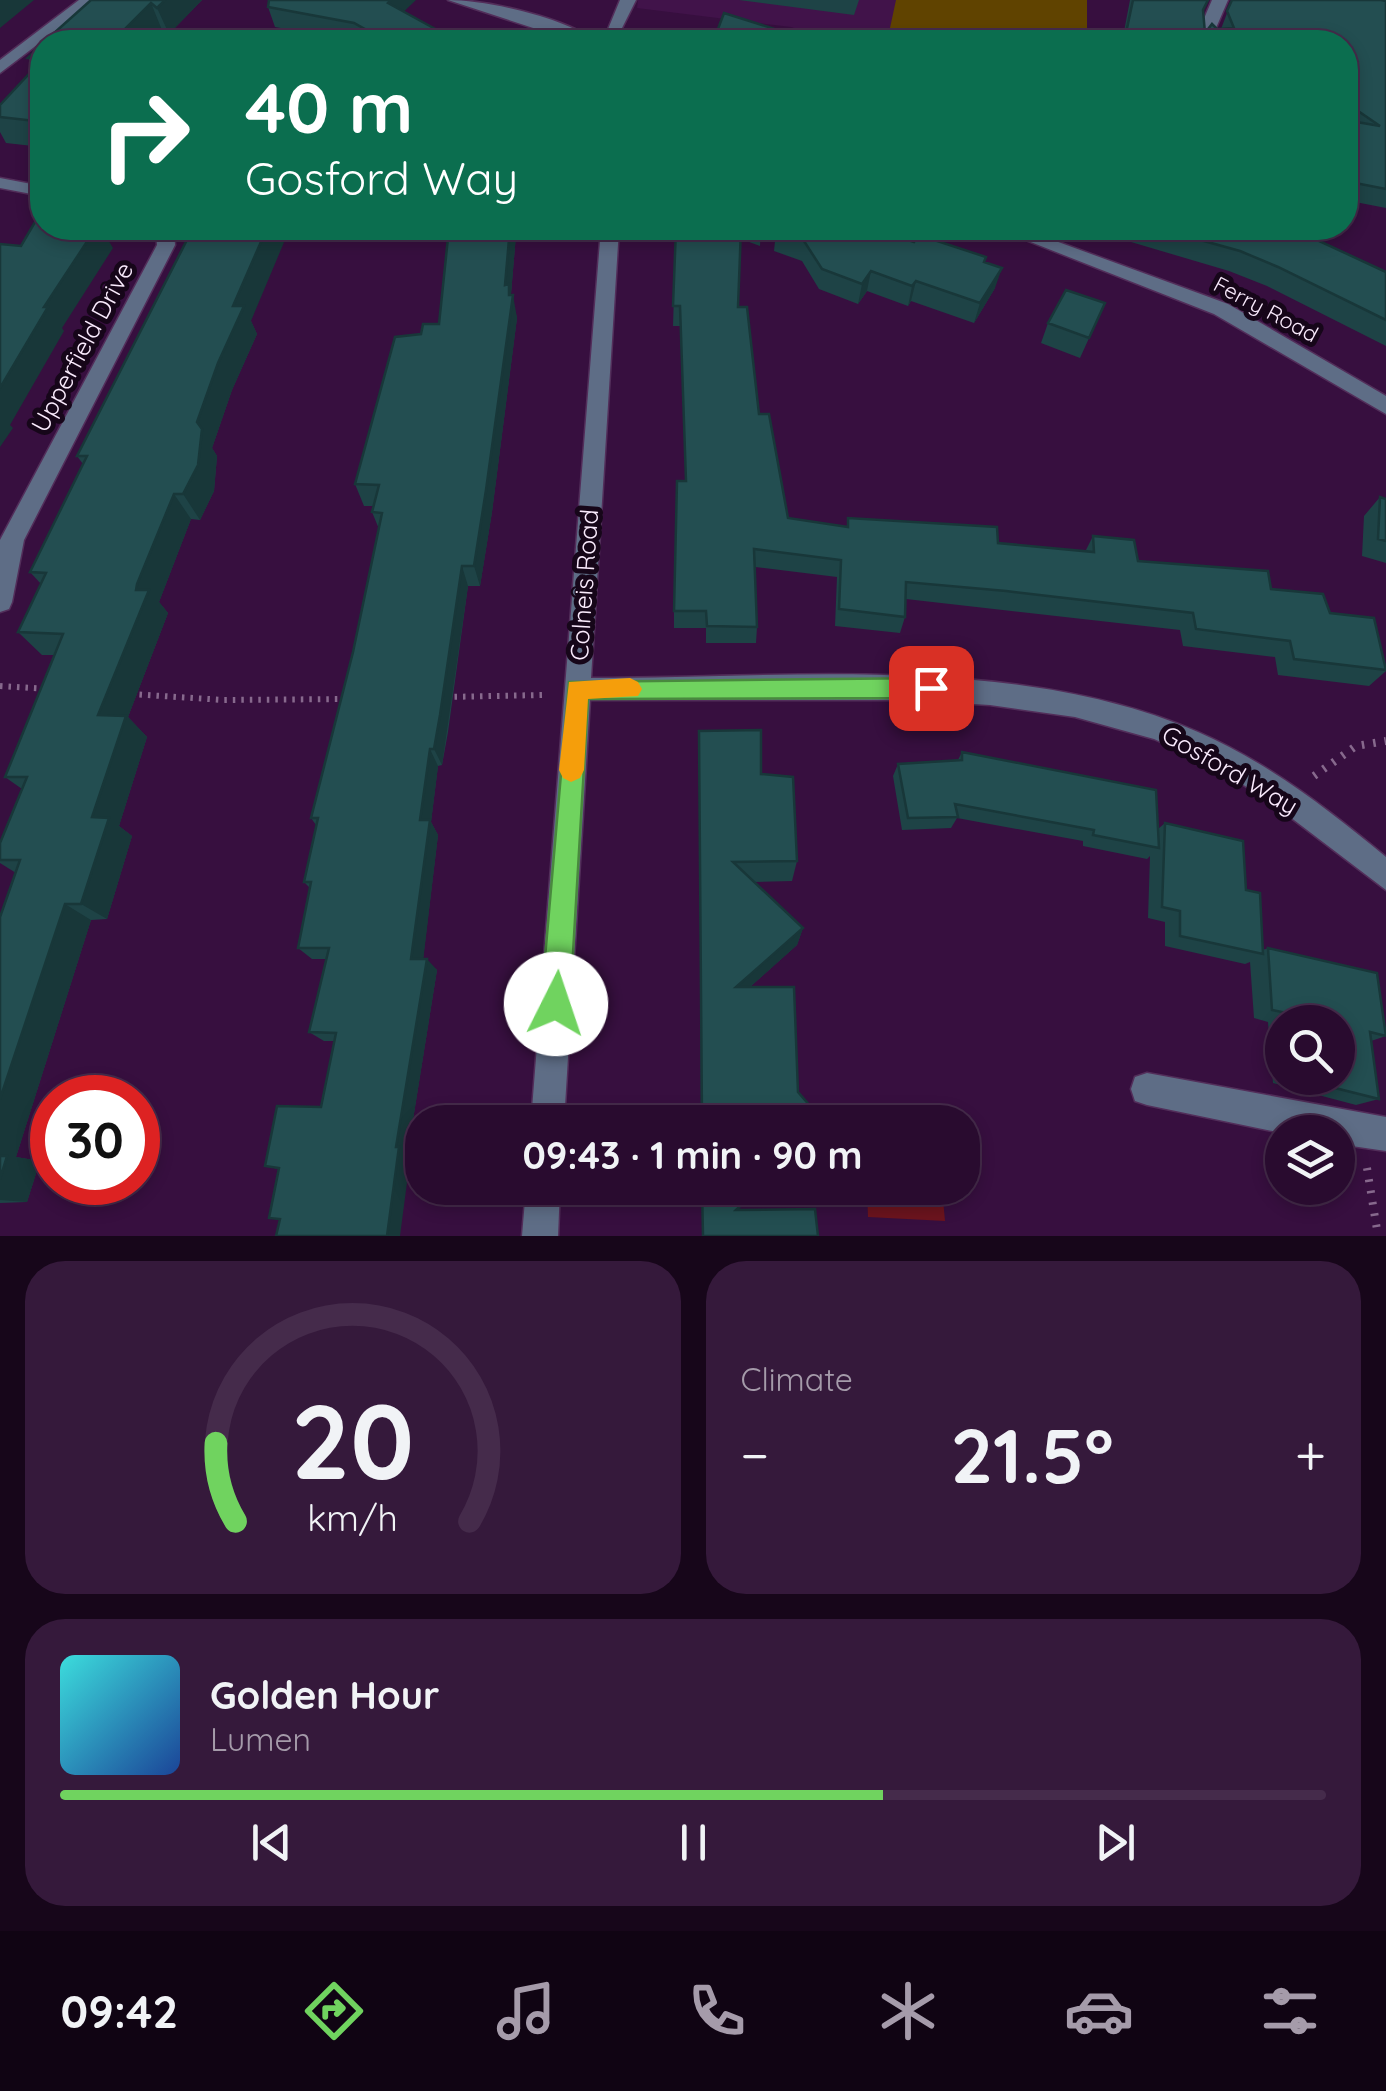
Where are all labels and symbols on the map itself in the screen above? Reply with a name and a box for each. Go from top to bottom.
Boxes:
street label: Upperfield Drive [24,256,139,437]
street label: Ferry Road [1209,270,1323,348]
street label: Colneis Road [563,508,604,662]
pin [889,646,974,731]
street label: Gosford Way [1157,718,1304,821]
position arrow [504,952,608,1056]
speed limit sign: 30 [30,1075,160,1205]

